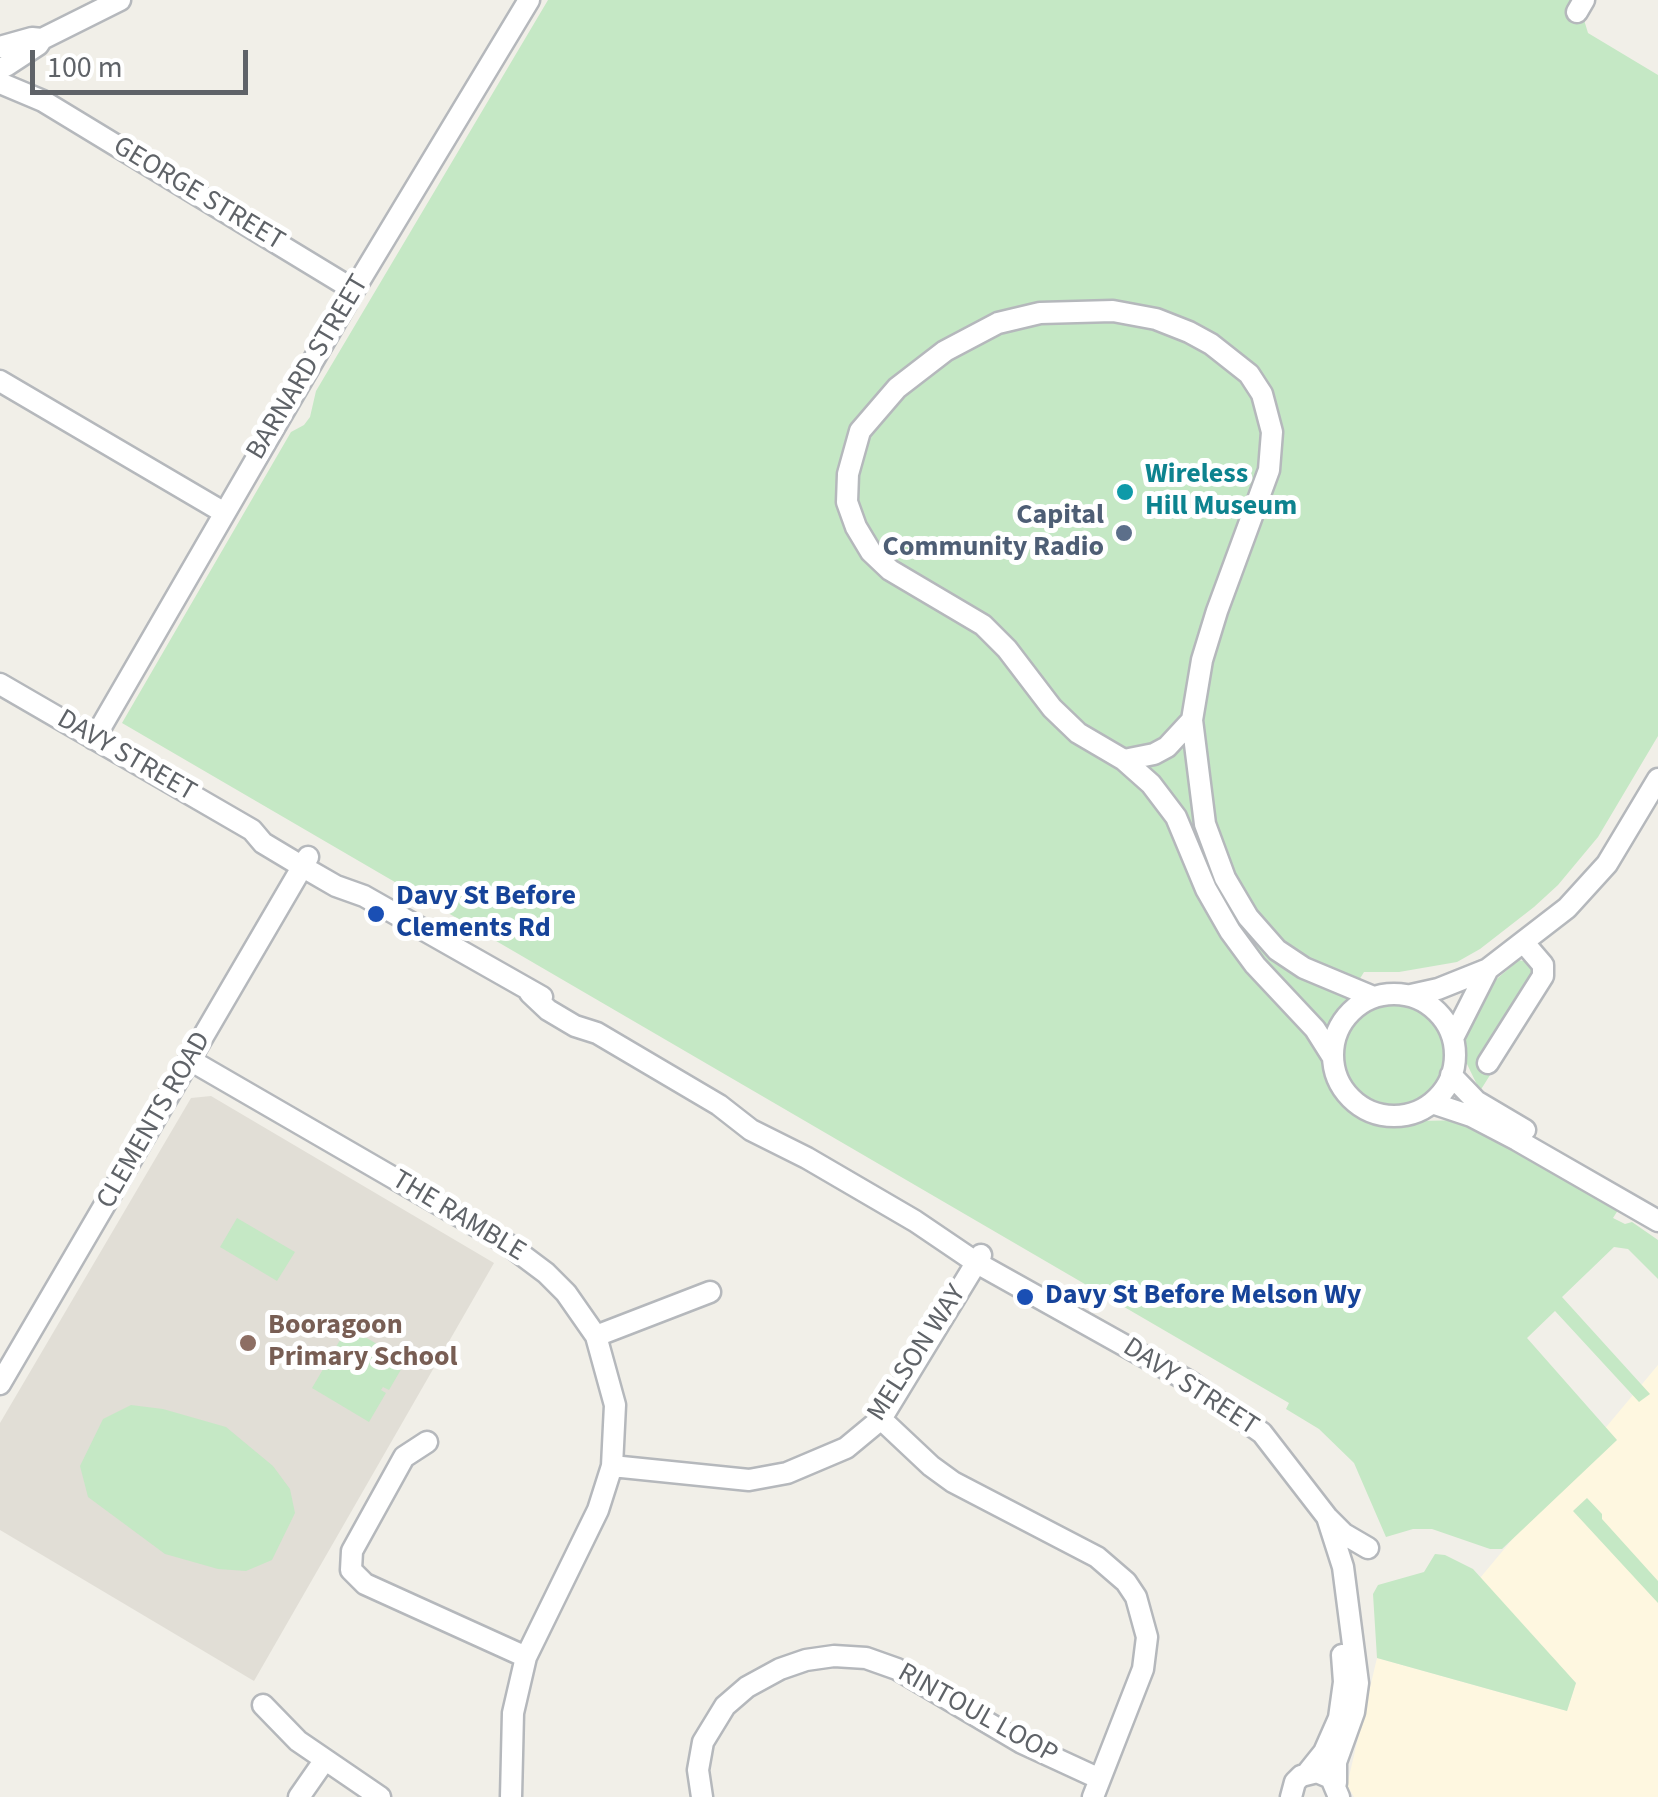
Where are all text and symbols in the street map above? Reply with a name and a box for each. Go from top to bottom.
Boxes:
scale bar [35,30,252,92]
text: 100 m [47,46,123,89]
street label: GEORGE STREET [106,131,290,259]
street label: BARNARD STREET [241,270,377,466]
place label: Wireless Hill Museum [1145,459,1297,525]
marker: Wireless Hill Museum [1114,481,1136,503]
place label: Capital Community Radio [883,500,1104,566]
marker: Capital Community Radio [1113,522,1135,544]
street label: DAVY STREET [50,704,202,810]
place label: Davy St Before Clements Rd [396,881,576,947]
marker: Davy St Before Clements Rd [365,903,387,925]
street label: CLEMENTS ROAD [91,1027,219,1215]
street label: THE RAMBLE [385,1164,531,1270]
street label: MELSON WAY [862,1280,974,1428]
place label: Davy St Before Melson Wy [1045,1280,1361,1314]
marker: Davy St Before Melson Wy [1014,1286,1036,1308]
place label: Booragoon Primary School [268,1310,458,1376]
marker: Booragoon Primary School [237,1332,259,1354]
street label: DAVY STREET [1116,1332,1264,1444]
street label: RINTOUL LOOP [891,1657,1063,1773]

